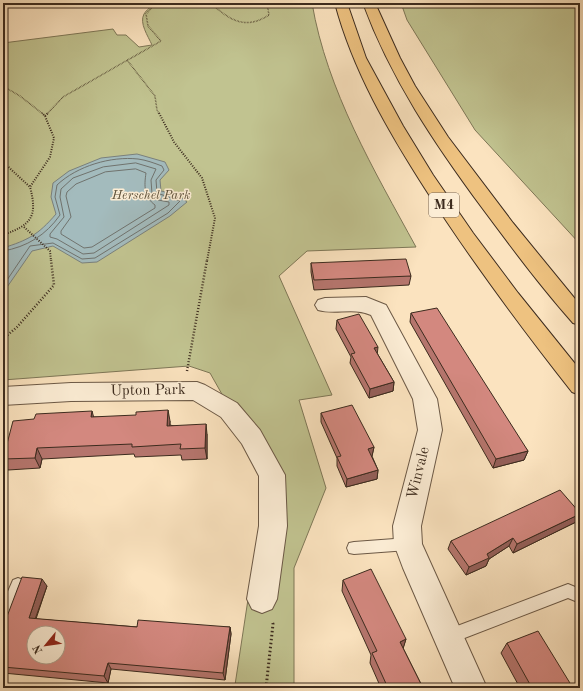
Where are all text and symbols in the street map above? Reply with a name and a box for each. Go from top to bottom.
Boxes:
park label: Herschel Park [111,189,190,202]
road number: M4 [429,193,459,217]
street label: Upton Park [110,383,186,399]
street label: Winvale [405,445,433,501]
north arrow [26,625,66,665]
text: N [31,642,45,655]

